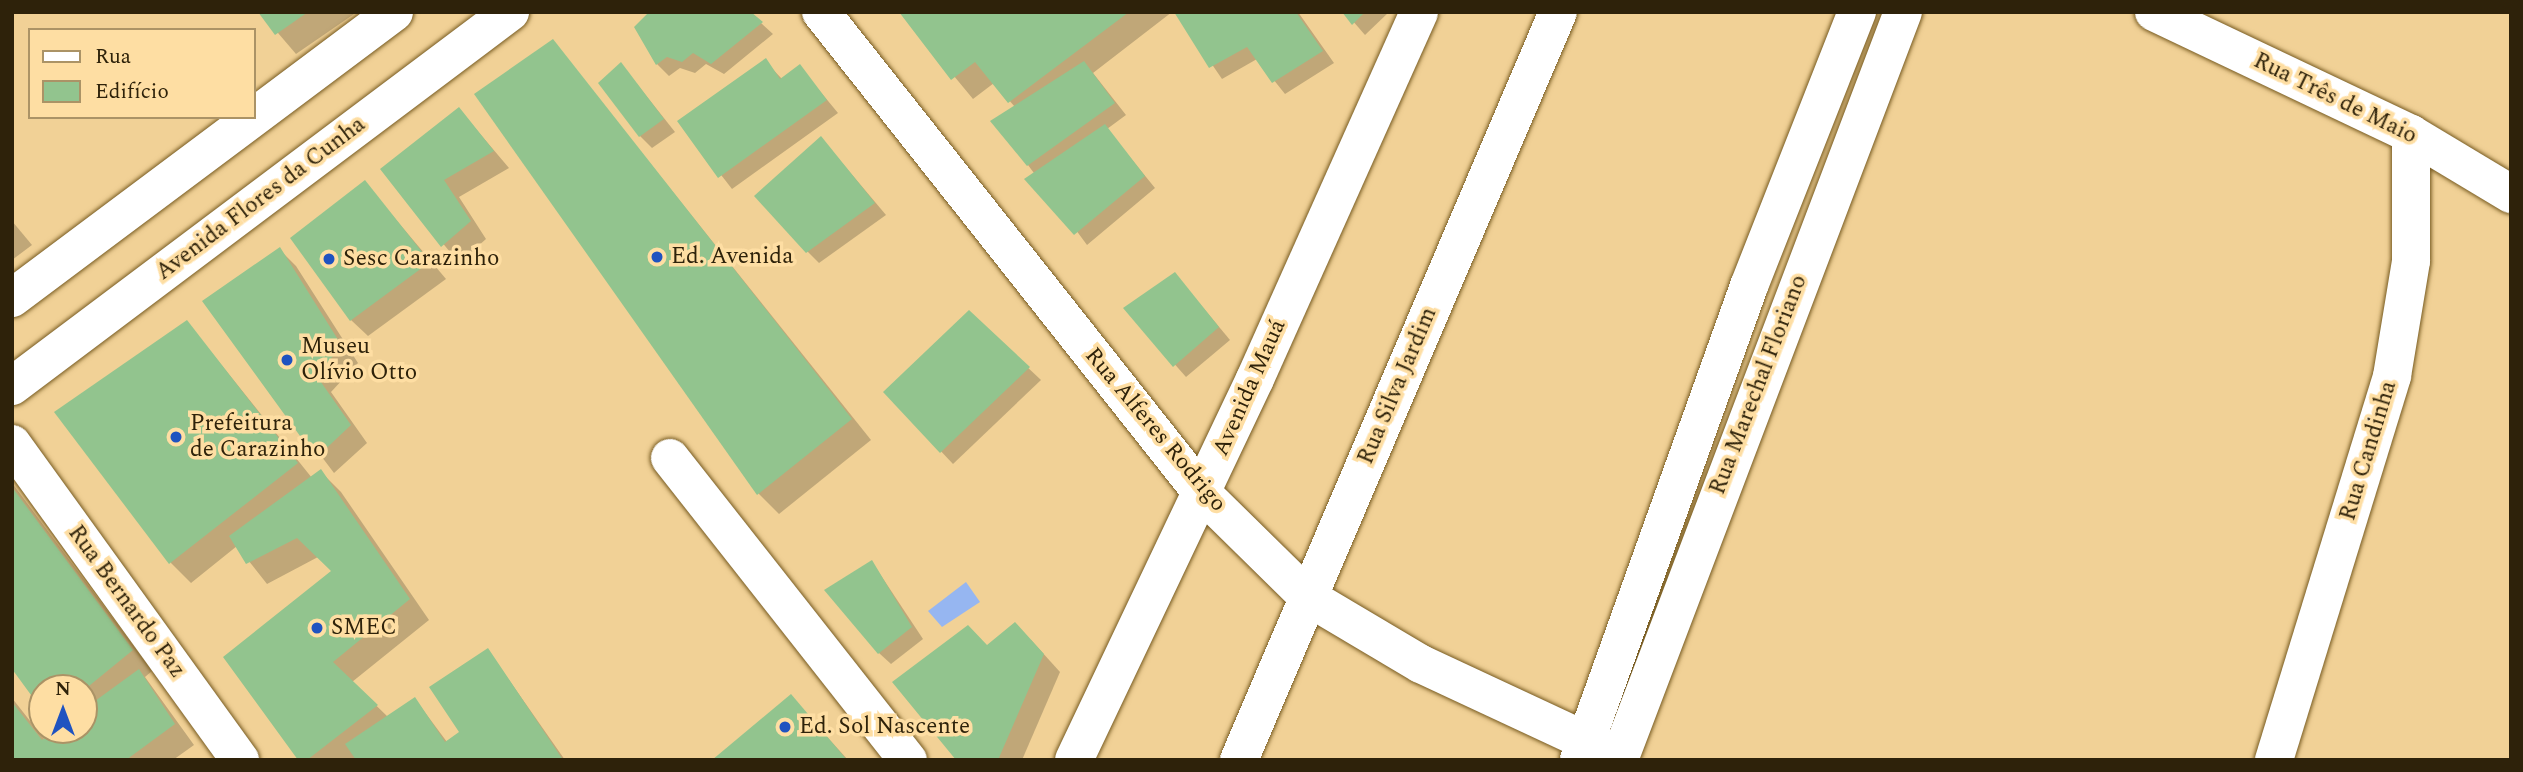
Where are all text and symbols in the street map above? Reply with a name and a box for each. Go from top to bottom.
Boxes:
legend [28,28,256,119]
text: Rua [95,41,131,73]
street label: Rua Três de Maio [2249,47,2421,151]
text: Edifício [95,76,169,108]
street label: Avenida Flores da Cunha [151,111,371,287]
place label: Ed. Avenida [671,243,793,271]
place label: Sesc Carazinho [343,245,499,273]
marker: Ed. Avenida [649,249,665,265]
marker: Sesc Carazinho [321,251,337,267]
street label: Rua Marechal Floriano [1704,271,1814,499]
street label: Rua Silva Jardim [1353,303,1443,469]
street label: Avenida Mauá [1208,316,1292,460]
place label: Museu Olívio Otto [301,333,417,387]
street label: Rua Alferes Rodrigo [1078,342,1232,518]
marker: Museu Olívio Otto [279,352,295,368]
street label: Rua Candinha [2335,378,2403,524]
place label: Prefeitura de Carazinho [190,410,326,464]
marker: Prefeitura de Carazinho [168,429,184,445]
street label: Rua Bernardo Paz [61,520,191,684]
place label: SMEC [331,614,397,642]
marker: SMEC [309,620,325,636]
north arrow [28,674,98,744]
text: N [55,675,71,704]
place label: Ed. Sol Nascente [799,713,970,741]
marker: Ed. Sol Nascente [777,719,793,735]

